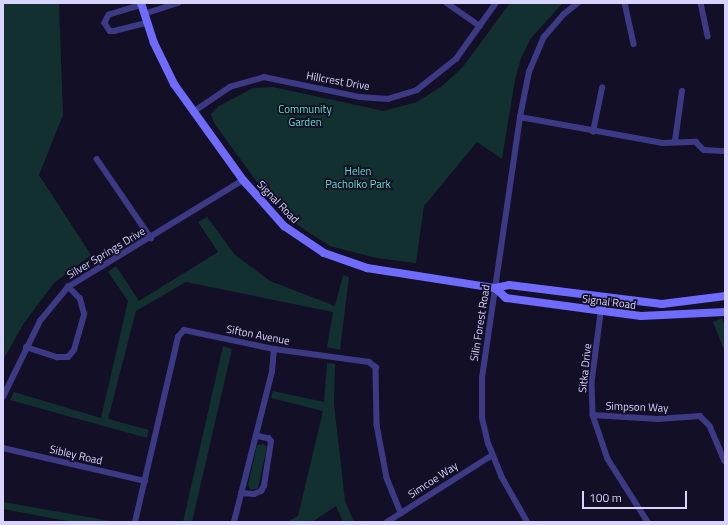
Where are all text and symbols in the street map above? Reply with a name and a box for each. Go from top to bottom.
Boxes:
street label: Hillcrest Drive [305,69,371,93]
park label: Community Garden [278,103,332,129]
park label: Helen Pacholko Park [325,165,391,191]
street label: Signal Road [254,178,302,226]
street label: Silver Springs Drive [64,224,148,282]
street label: Silin Forest Road [467,284,493,362]
street label: Signal Road [581,292,637,312]
street label: Sifton Avenue [225,322,291,348]
street label: Sitka Drive [576,343,594,393]
street label: Simpson Way [605,399,669,415]
street label: Sibley Road [48,443,104,467]
street label: Simcoe Way [406,459,460,501]
scale bar [584,483,689,509]
text: 100 m [589,488,622,507]

